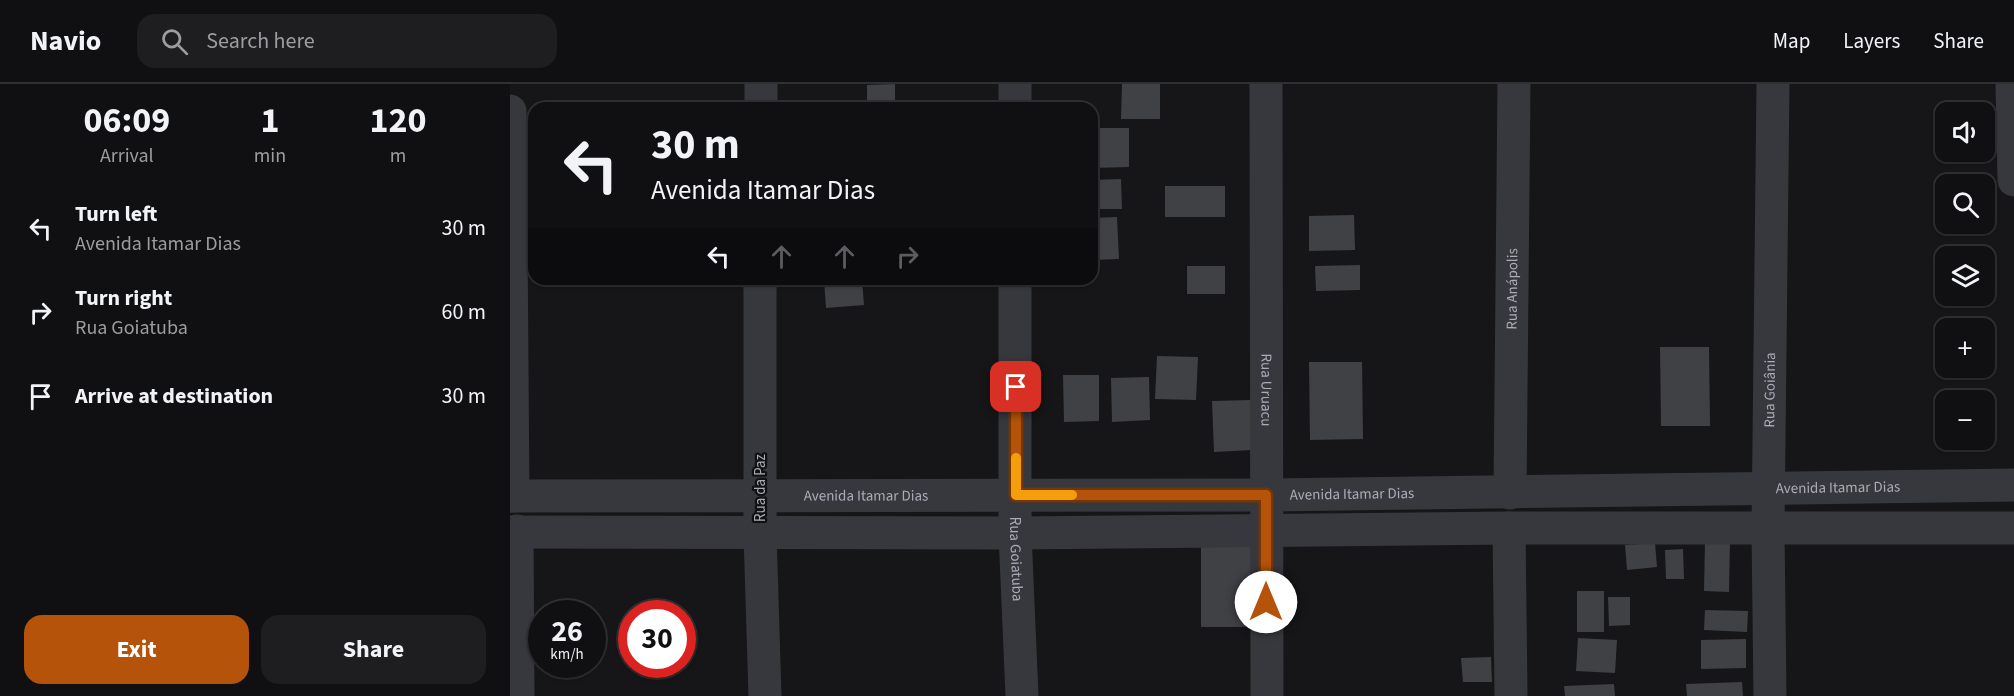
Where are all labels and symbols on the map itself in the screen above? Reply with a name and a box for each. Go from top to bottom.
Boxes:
street label: Rua Anápolis [1502,248,1523,330]
street label: Rua Goiânia [1759,352,1781,428]
street label: Rua Uruacu [1255,354,1277,426]
pin [990,361,1041,412]
street label: Rua da Paz [750,454,771,522]
street label: Avenida Itamar Dias [1776,477,1900,499]
street label: Avenida Itamar Dias [1290,483,1414,506]
street label: Avenida Itamar Dias [804,485,928,507]
street label: Rua Goiatuba [1004,517,1028,602]
position arrow [1234,570,1298,634]
speed limit sign: 30 [618,600,696,678]

